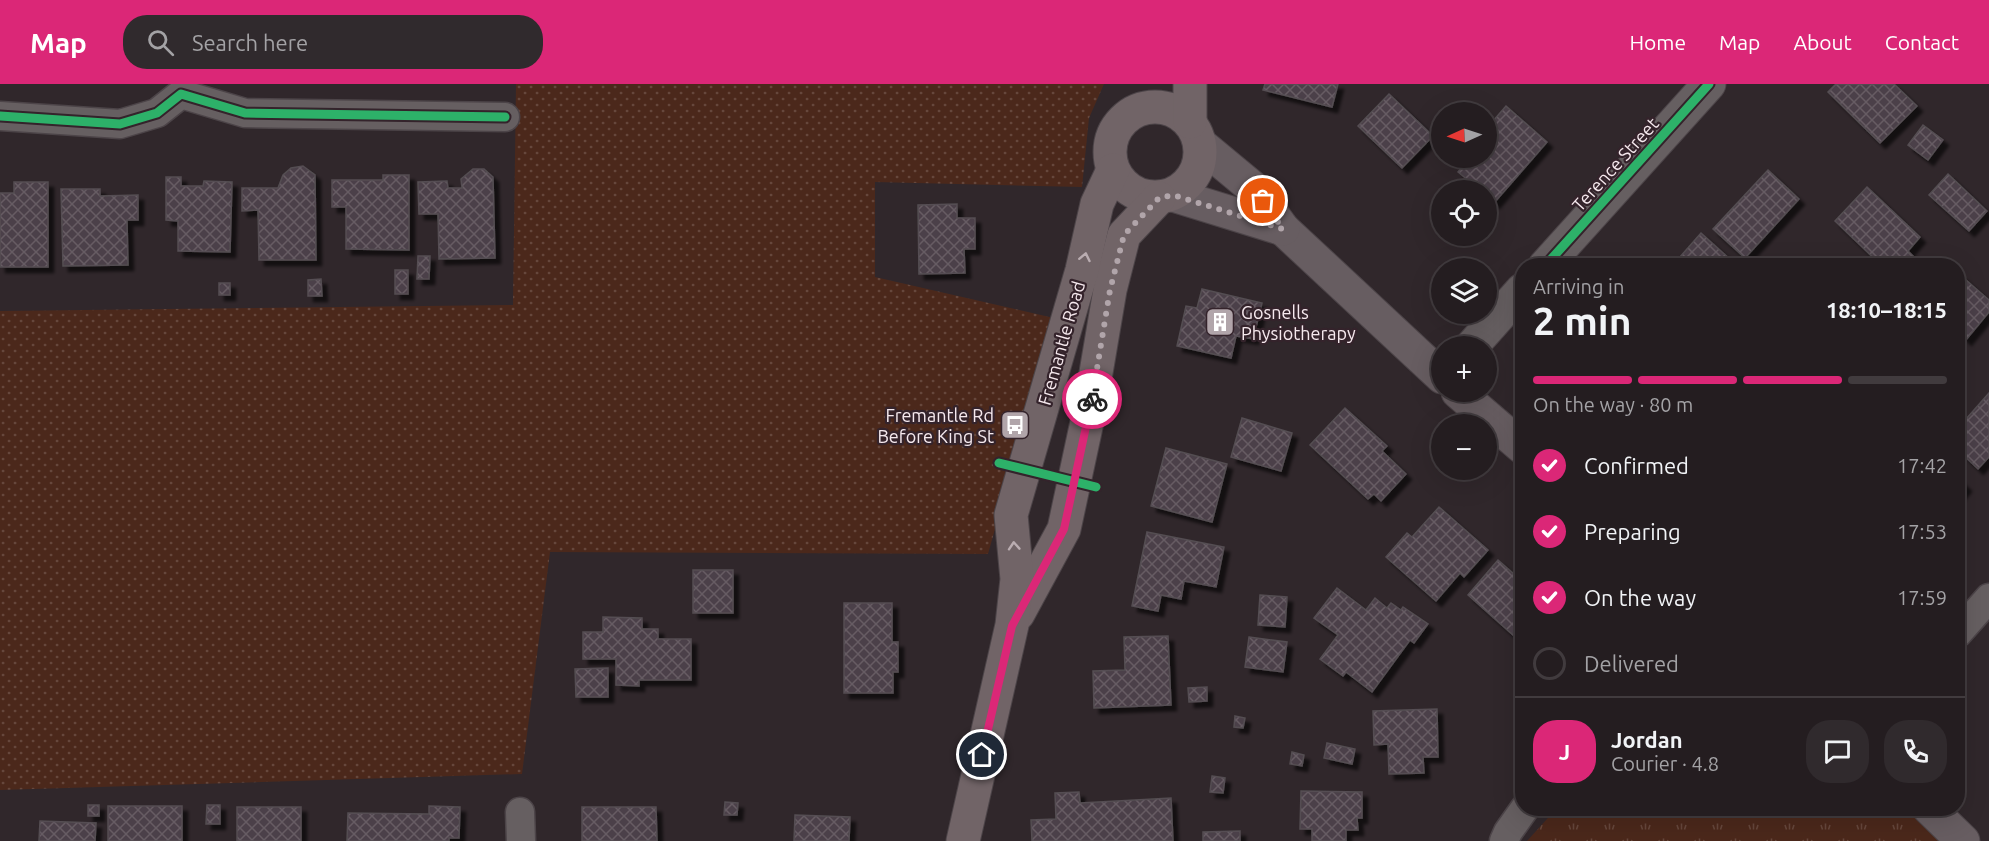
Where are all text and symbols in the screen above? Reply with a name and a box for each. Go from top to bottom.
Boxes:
search box [123,15,543,69]
icon: search [144,26,177,59]
text: Map [30,27,87,58]
text: Search here [192,30,308,55]
text: Home [1629,30,1686,54]
text: Map [1719,30,1760,54]
text: About [1793,30,1852,54]
text: Contact [1885,30,1959,54]
north arrow [1431,102,1497,168]
map controls [1431,102,1497,480]
street label: Terence Street [1568,113,1662,215]
pin [1237,175,1288,226]
button: locate [1431,180,1497,246]
icon: bag [1246,184,1279,217]
one-way arrow [1078,252,1091,262]
button: layers [1431,258,1497,324]
text: Arriving in [1533,275,1624,298]
street label: Fremantle Road [1034,279,1088,407]
text: 18:10–18:15 [1826,297,1947,322]
text: 2 min [1533,299,1632,342]
place label: Gosnells Physiotherapy [1241,302,1356,343]
building icon: Gosnells Physiotherapy [1204,306,1236,338]
button: + [1431,336,1497,402]
courier [1062,369,1122,429]
icon: bike [1076,383,1109,416]
text: On the way · 80 m [1533,393,1693,416]
place label: Fremantle Rd Before King St [877,405,994,446]
bus stop icon: Fremantle Rd Before King St [999,409,1031,441]
button: − [1431,414,1497,480]
icon: check [1533,449,1566,482]
text: Confirmed [1584,453,1689,478]
text: 17:42 [1897,454,1947,477]
icon: check [1533,515,1566,548]
text: Preparing [1584,519,1681,544]
text: 17:53 [1897,520,1947,543]
one-way arrow [1008,542,1021,551]
icon: check [1533,581,1566,614]
text: On the way [1584,585,1696,610]
text: 17:59 [1897,586,1947,609]
text: Delivered [1584,651,1679,676]
button: chat [1806,720,1869,783]
button: phone [1884,720,1947,783]
text: Jordan [1611,727,1683,752]
pin [956,729,1007,780]
icon: home [965,738,998,771]
text: J [1559,739,1570,764]
text: Courier · 4.8 [1611,752,1719,775]

